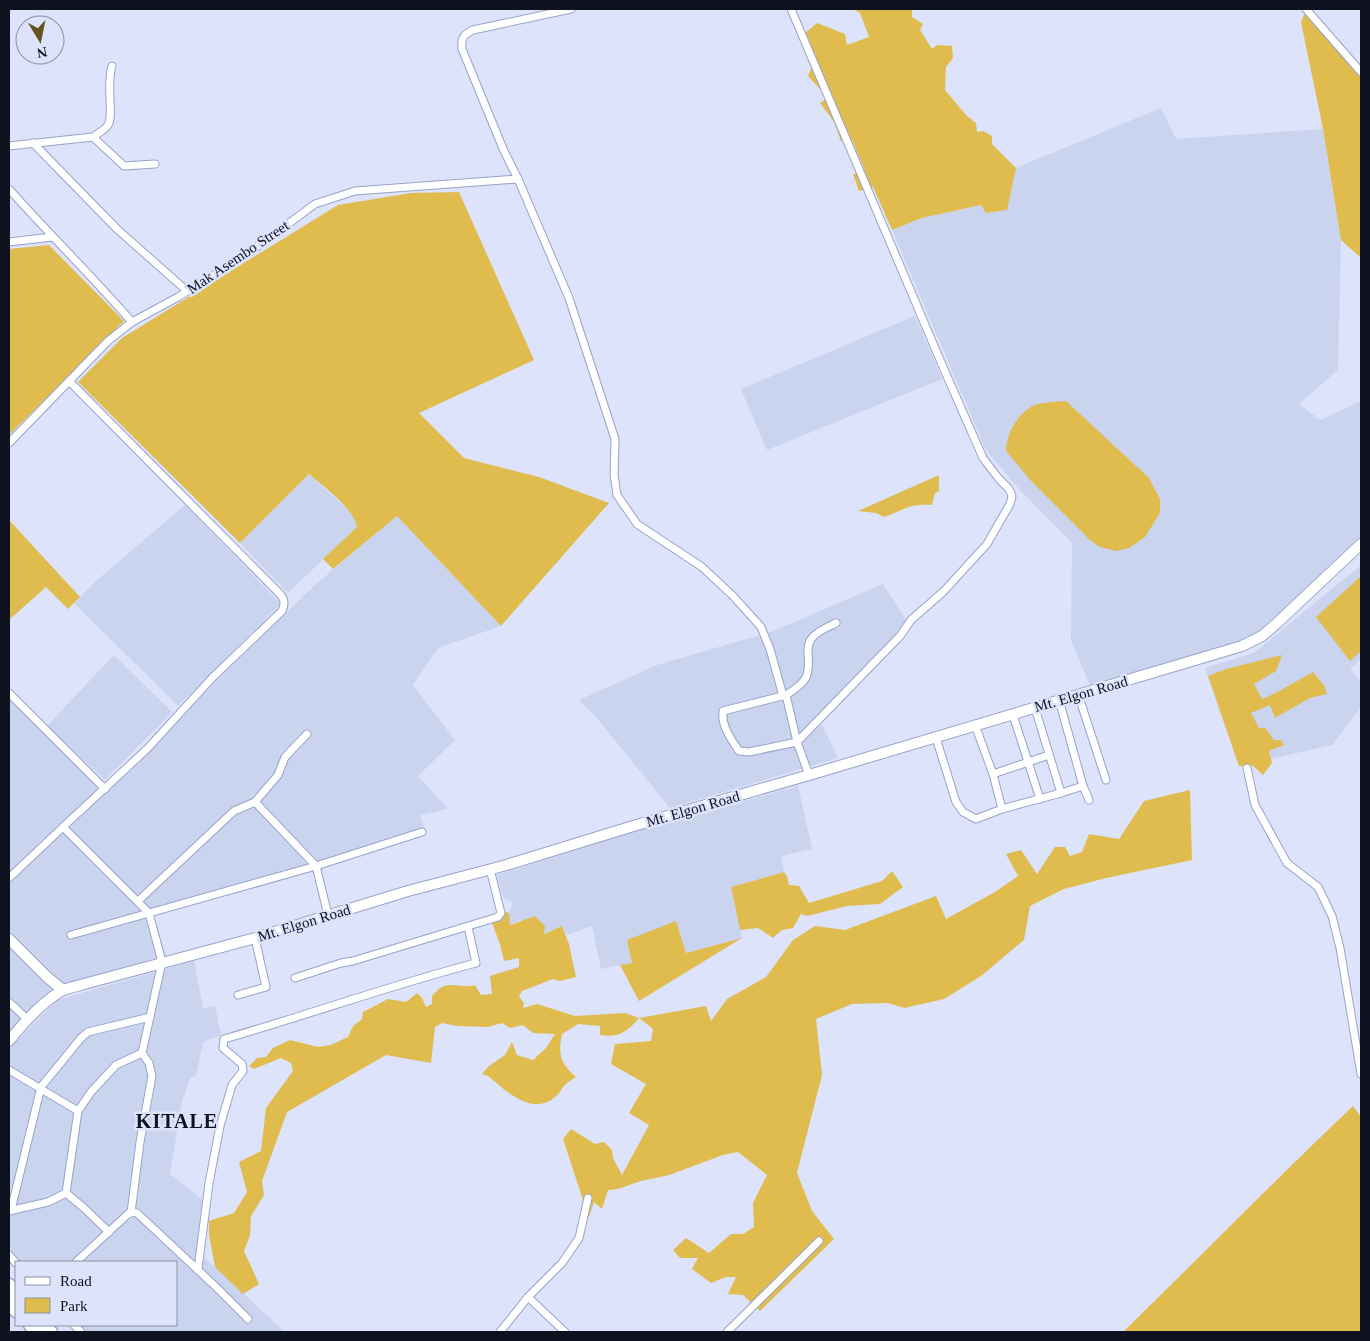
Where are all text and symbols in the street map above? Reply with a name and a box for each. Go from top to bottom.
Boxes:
north arrow [15,15,65,65]
text: N [36,44,48,61]
street label: Mak Asembo Street [184,217,293,297]
street label: Mt. Elgon Road [1033,673,1130,715]
street label: Mt. Elgon Road [645,788,742,830]
street label: Mt. Elgon Road [256,901,353,945]
district label: KITALE [136,1110,218,1132]
legend [15,1261,178,1326]
text: Road [60,1273,92,1289]
text: Park [60,1298,88,1314]

